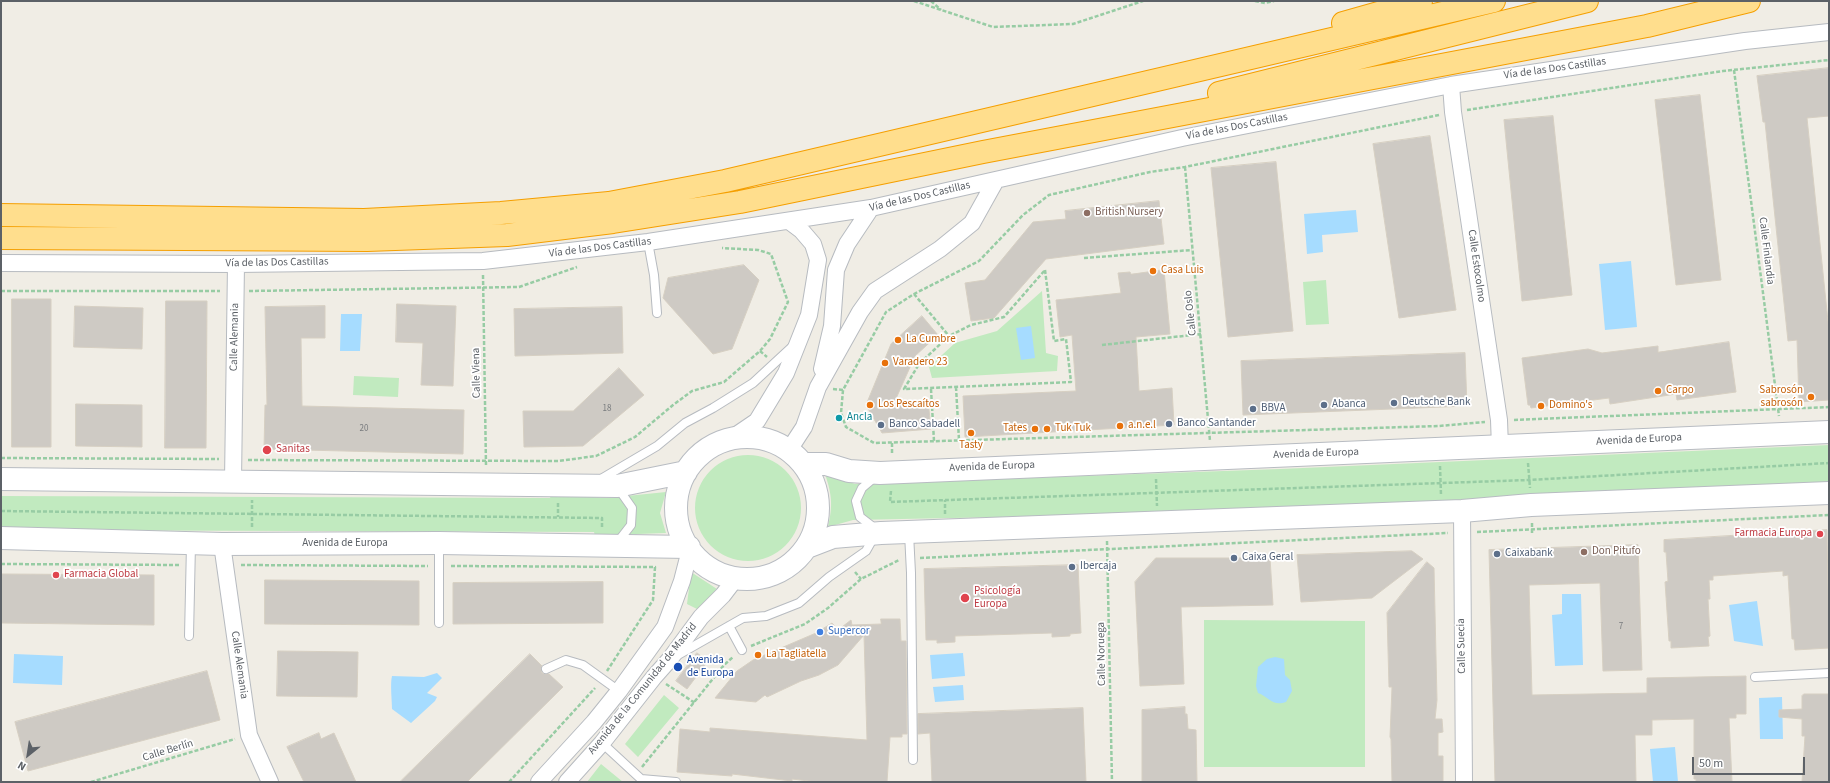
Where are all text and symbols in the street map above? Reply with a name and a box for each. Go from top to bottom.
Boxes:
street label: Vía de las Dos Castillas [1503,55,1607,83]
street label: Vía de las Dos Castillas [1185,111,1289,143]
street label: Vía de las Dos Castillas [868,179,972,215]
place label: British Nursery [1095,206,1163,220]
marker: British Nursery [1082,208,1092,218]
street label: Calle Finlandia [1755,216,1777,286]
street label: Calle Estocolmo [1464,229,1488,303]
street label: Vía de las Dos Castillas [548,235,652,261]
street label: Vía de las Dos Castillas [225,256,329,270]
place label: Casa Luis [1161,264,1204,278]
marker: Casa Luis [1148,266,1158,276]
street label: Calle Oslo [1182,290,1200,336]
street label: Calle Alemania [228,303,242,371]
place label: La Cumbre [906,333,956,347]
marker: La Cumbre [893,335,903,345]
street label: Calle Viena [470,348,484,398]
place label: Varadero 23 [893,356,947,370]
marker: Varadero 23 [880,358,890,368]
place label: Carpo [1666,384,1694,398]
place label: Sabrosón sabrosón [1759,384,1803,410]
marker: Carpo [1653,386,1663,396]
marker: Sabrosón sabrosón [1806,392,1816,402]
place label: Deutsche Bank [1402,396,1471,410]
place label: Los Pescaítos [878,398,939,412]
place label: Abanca [1332,398,1366,412]
marker: Deutsche Bank [1389,398,1399,408]
place label: Domino's [1549,399,1592,413]
marker: Los Pescaítos [865,400,875,410]
marker: Abanca [1319,400,1329,410]
marker: Domino's [1536,401,1546,411]
place label: BBVA [1261,402,1285,416]
house number: 18 [603,404,611,414]
marker: BBVA [1248,404,1258,414]
place label: Ancla [847,411,872,425]
marker: Ancla [834,413,844,423]
place label: Banco Santander [1177,417,1256,431]
place label: Banco Sabadell [889,418,960,432]
place label: a.n.e.l [1128,419,1156,433]
marker: Banco Santander [1164,419,1174,429]
marker: Banco Sabadell [876,420,886,430]
marker: a.n.e.l [1115,421,1125,431]
place label: Tates [1003,422,1027,436]
place label: Tuk Tuk [1055,422,1091,436]
house number: 20 [360,424,368,434]
marker: Tates [1030,424,1040,434]
marker: Tuk Tuk [1042,424,1052,434]
marker: Tasty [966,428,976,438]
street label: Avenida de Europa [1596,431,1682,449]
place label: Tasty [959,439,983,453]
place label: Sanitas [276,443,310,457]
marker: Sanitas [261,444,273,456]
street label: Avenida de Europa [1273,446,1359,462]
street label: Avenida de Europa [949,459,1035,475]
place label: Farmacia Europa [1734,527,1812,541]
marker: Farmacia Europa [1815,529,1825,539]
street label: Avenida de Europa [302,537,388,551]
place label: Don Pitufo [1592,545,1641,559]
place label: Caixabank [1505,547,1553,561]
marker: Don Pitufo [1579,547,1589,557]
marker: Caixabank [1492,549,1502,559]
place label: Caixa Geral [1242,551,1293,565]
marker: Caixa Geral [1229,553,1239,563]
place label: Ibercaja [1080,560,1117,574]
marker: Ibercaja [1067,562,1077,572]
place label: Farmacia Global [64,568,138,582]
marker: Farmacia Global [51,570,61,580]
place label: Psicología Europa [974,585,1021,611]
marker: Psicología Europa [959,592,971,604]
street label: Calle Suecia [1455,618,1469,674]
street label: Avenida de la Comunidad de Madrid [586,621,700,757]
street label: Calle Noruega [1095,622,1109,686]
house number: 7 [1619,622,1623,632]
place label: Supercor [828,625,870,639]
marker: Supercor [815,627,825,637]
street label: Calle Alemania [228,630,250,700]
place label: La Tagliatella [766,648,826,662]
marker: La Tagliatella [753,650,763,660]
place label: Avenida de Europa [687,654,734,680]
marker: Avenida de Europa [672,661,684,673]
north arrow [8,735,48,775]
street label: Calle Berlín [141,737,195,765]
scale bar [1694,749,1807,775]
text: 50 m [1699,755,1723,772]
text: N [15,758,29,774]

